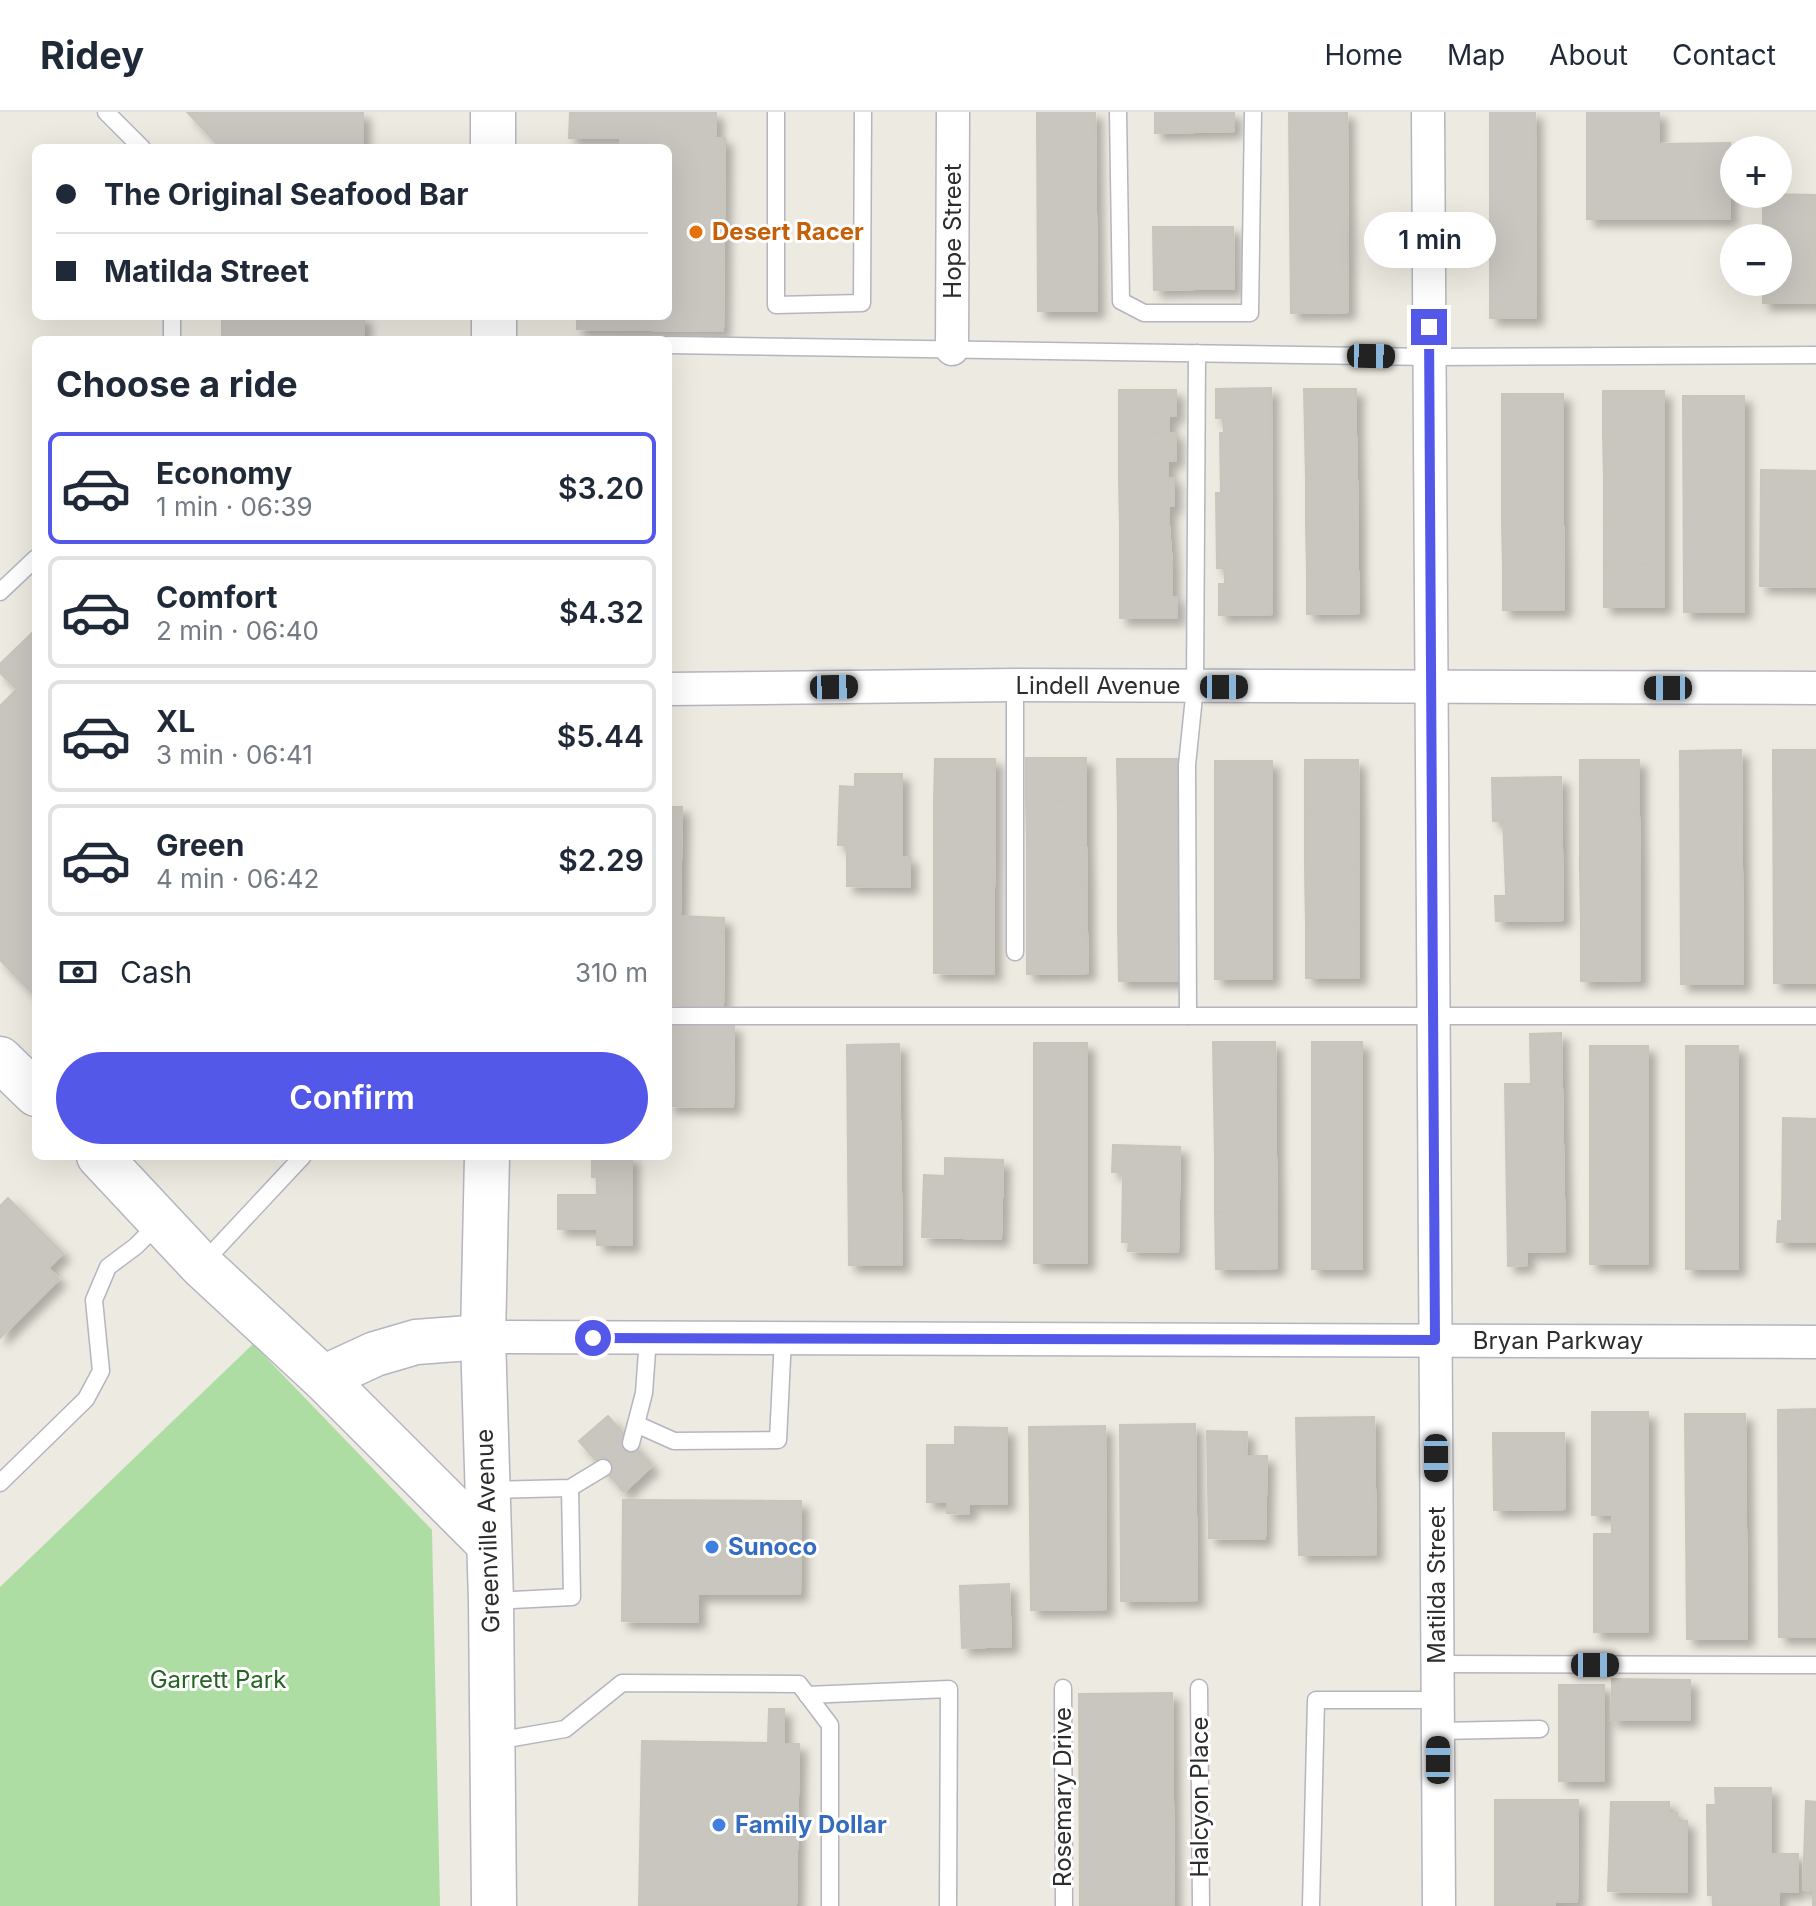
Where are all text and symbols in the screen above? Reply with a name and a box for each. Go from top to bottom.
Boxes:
text: Ridey [40,32,144,78]
text: Home [1324,38,1403,72]
text: Map [1447,38,1505,72]
text: About [1549,38,1628,72]
text: Contact [1672,38,1776,72]
map controls [1720,136,1792,296]
button: + [1720,136,1792,208]
street label: Hope Street [938,163,967,299]
text: The Original Seafood Bar [104,176,469,212]
callout: 1 min [1363,211,1495,267]
place label: Desert Racer [712,217,864,246]
marker: Desert Racer [687,223,705,241]
text: 1 min [1398,224,1462,255]
button: − [1720,224,1792,296]
text: Matilda Street [104,253,309,289]
route end [1411,309,1447,345]
car [1347,344,1395,368]
text: Choose a ride [56,362,298,406]
icon: car [60,452,132,524]
text: Economy [156,455,292,491]
text: $3.20 [558,470,644,506]
text: 1 min · 06:39 [156,491,313,522]
icon: car [60,576,132,648]
text: Comfort [156,579,277,615]
text: $4.32 [559,594,644,630]
text: 2 min · 06:40 [156,615,319,646]
street label: Lindell Avenue [1016,671,1180,700]
car [810,675,858,699]
car [1200,675,1248,699]
car [1644,676,1692,700]
icon: car [60,700,132,772]
text: XL [156,703,195,739]
text: $5.44 [557,718,644,754]
text: 3 min · 06:41 [156,739,313,770]
icon: car [60,824,132,896]
text: Green [156,827,244,863]
text: $2.29 [558,842,644,878]
text: 4 min · 06:42 [156,863,319,894]
icon: cash [56,950,100,994]
text: Cash [120,954,192,990]
text: 310 m [575,957,648,988]
button: Confirm [56,1052,648,1144]
route start [575,1320,611,1356]
street label: Bryan Parkway [1473,1326,1643,1355]
street label: Greenville Avenue [469,1428,506,1634]
car [1424,1434,1448,1482]
street label: Matilda Street [1422,1506,1451,1664]
place label: Sunoco [728,1532,817,1561]
marker: Sunoco [703,1538,721,1556]
car [1571,1653,1619,1677]
park label: Garrett Park [150,1665,286,1694]
street label: Rosemary Drive [1048,1707,1077,1887]
street label: Halcyon Place [1185,1716,1214,1878]
car [1426,1736,1450,1784]
place label: Family Dollar [735,1810,887,1839]
marker: Family Dollar [710,1816,728,1834]

